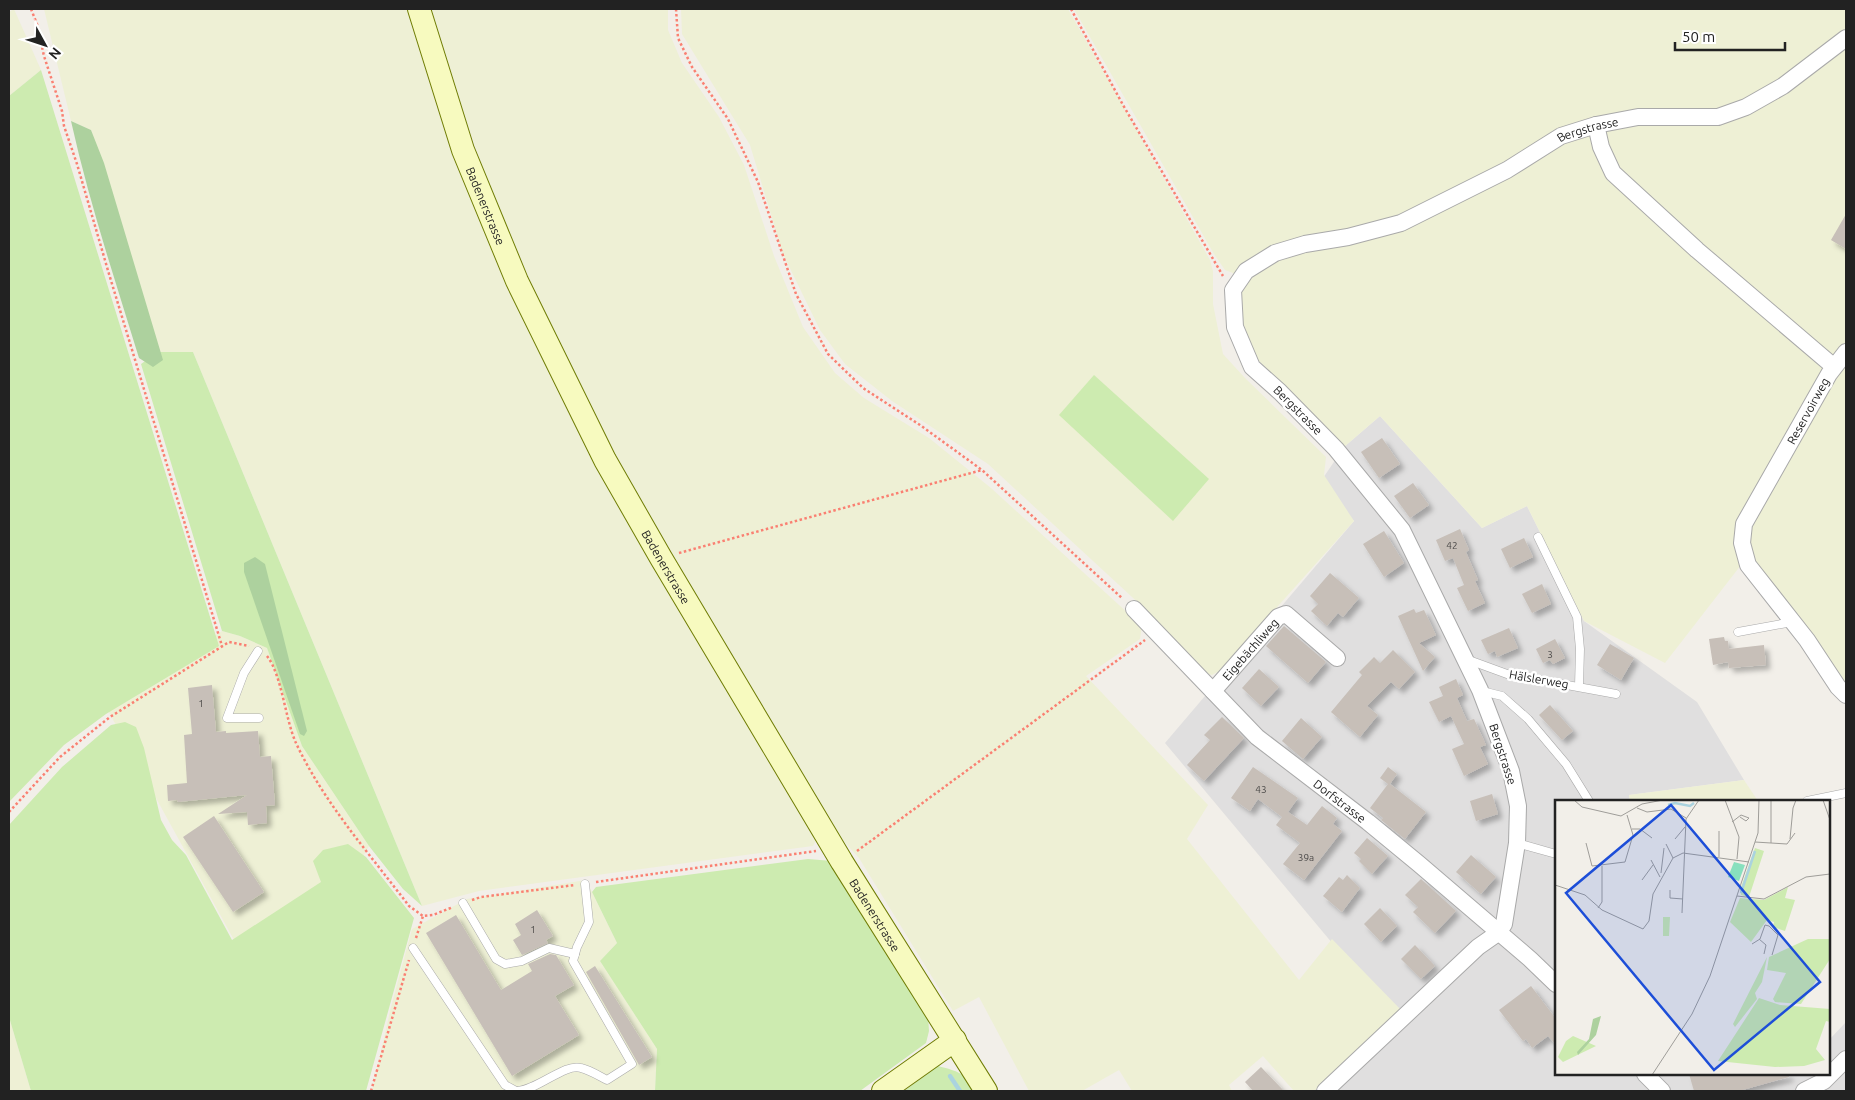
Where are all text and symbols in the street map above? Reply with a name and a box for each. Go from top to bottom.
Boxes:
north arrow [20,20,70,70]
scale bar [1675,20,1785,52]
text: 50 m [1682,28,1715,45]
text: N [45,44,64,63]
street label: Bergstrasse [1554,114,1619,144]
street label: Badenerstrasse [464,165,508,247]
street label: Reservoirweg [1784,375,1832,447]
street label: Bergstrasse [1271,383,1325,437]
street label: Badenerstrasse [640,528,693,606]
house number: 42 [1446,540,1458,551]
street label: Eigebächliweg [1219,615,1280,682]
house number: 3 [1547,649,1553,660]
street label: Hälslerweg [1508,667,1570,691]
house number: 1 [198,698,204,709]
street label: Bergstrasse [1487,722,1519,786]
street label: Dorfstrasse [1311,776,1369,825]
house number: 43 [1255,784,1267,795]
inset map [1555,800,1830,1075]
house number: 39a [1298,852,1314,863]
street label: Badenerstrasse [848,876,903,954]
house number: 1 [530,924,536,935]

